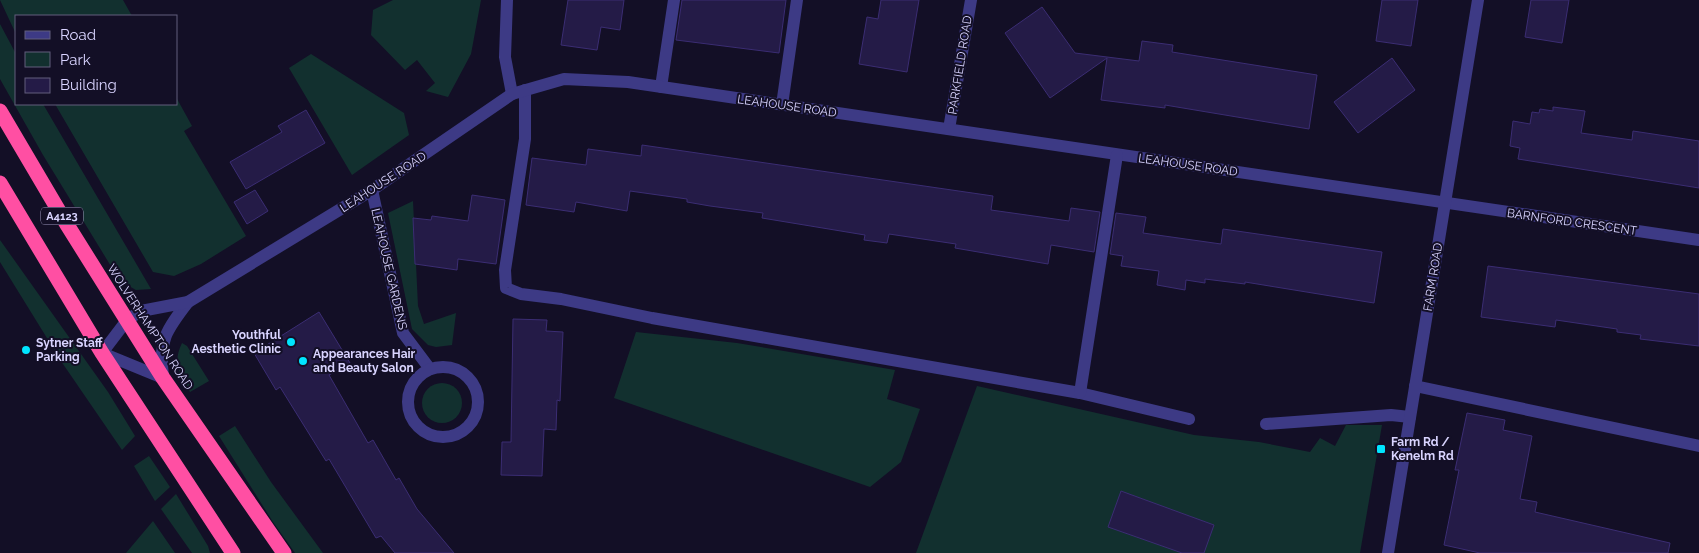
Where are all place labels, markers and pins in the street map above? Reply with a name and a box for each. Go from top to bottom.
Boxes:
place label: Youthful Aesthetic Clinic [192,328,281,356]
place label: Sytner Staff Parking [36,336,103,364]
marker: Youthful Aesthetic Clinic [285,336,297,348]
marker: Sytner Staff Parking [20,344,32,356]
place label: Appearances Hair and Beauty Salon [313,347,416,375]
marker: Appearances Hair and Beauty Salon [297,355,309,367]
place label: Farm Rd / Kenelm Rd [1391,435,1454,463]
marker: Farm Rd / Kenelm Rd [1375,443,1387,455]

